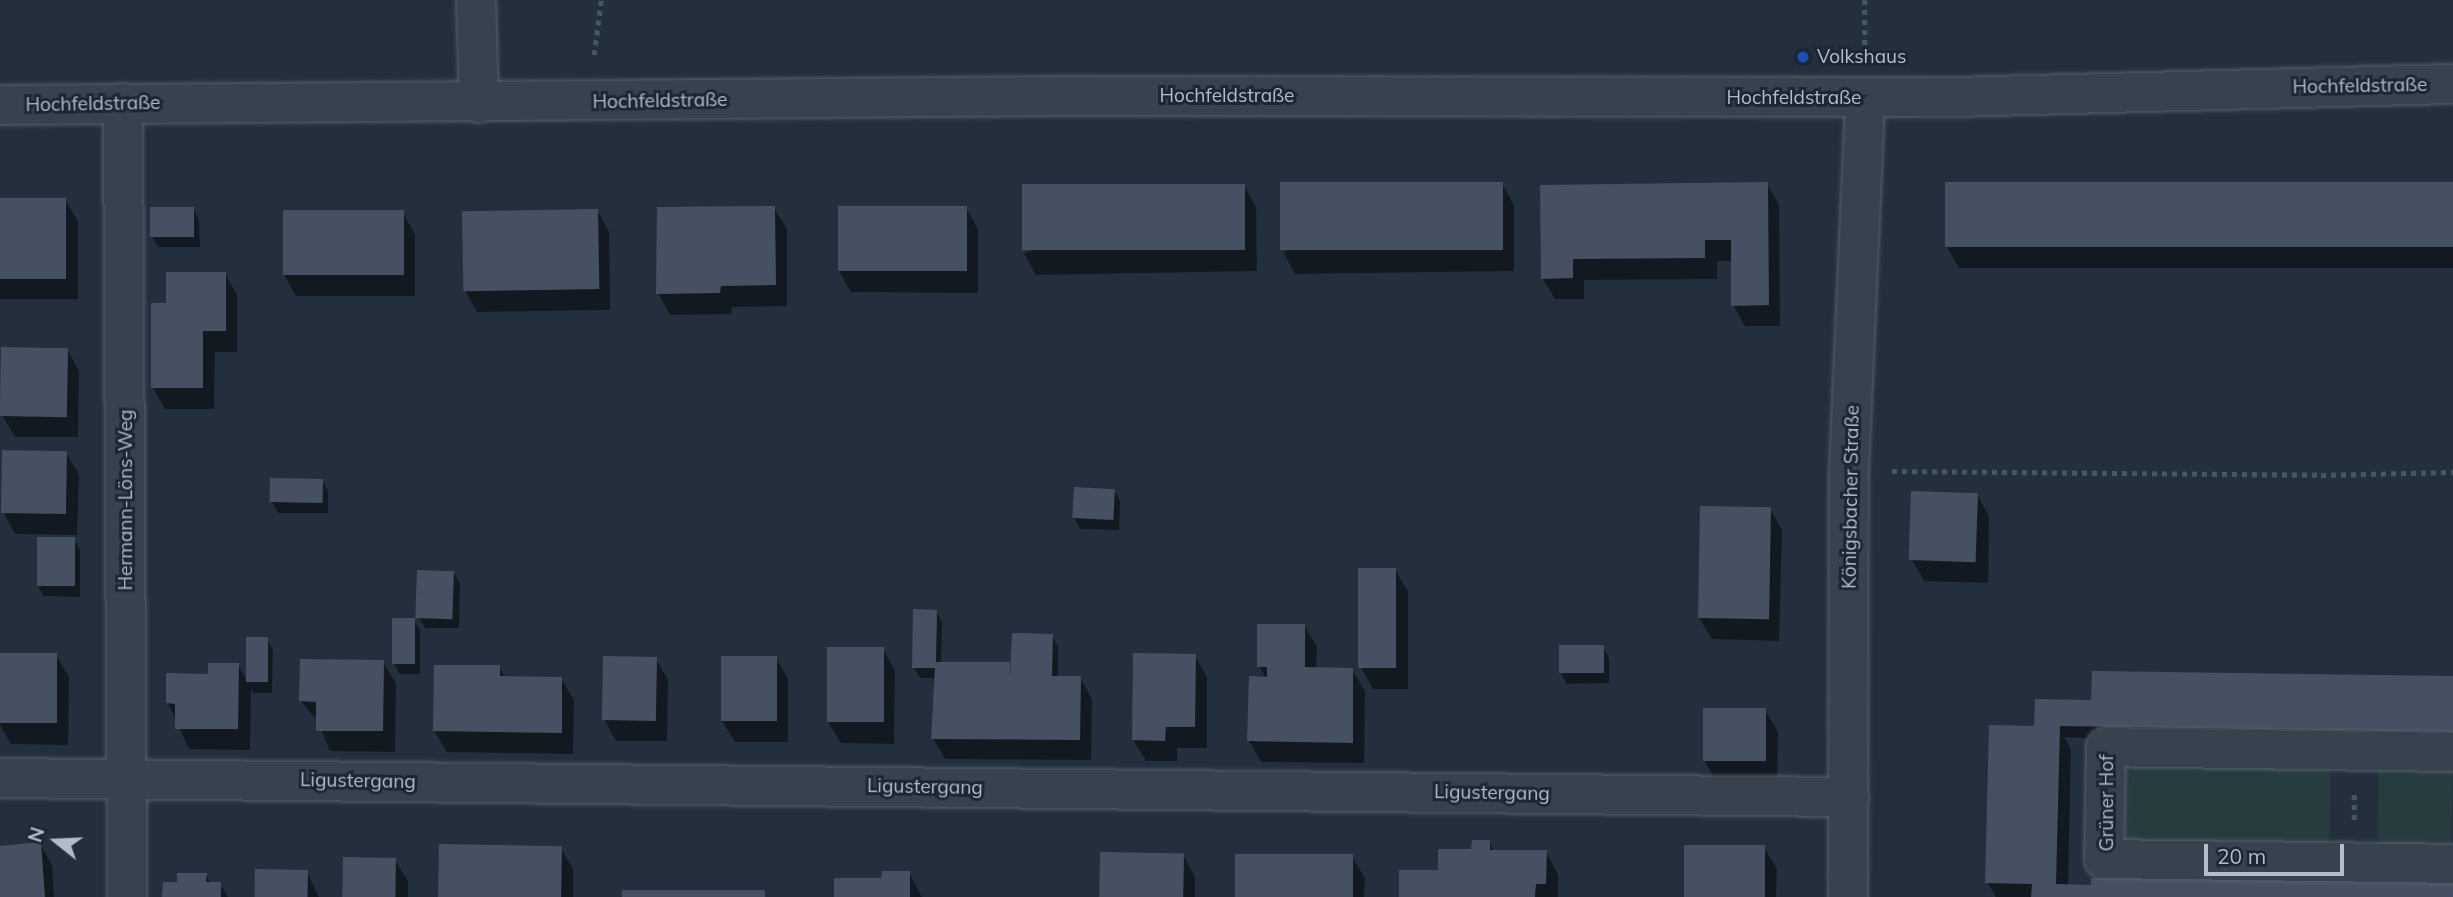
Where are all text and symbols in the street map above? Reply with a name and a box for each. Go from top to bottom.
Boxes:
place label: Volkshaus [1817,46,1906,68]
marker: Volkshaus [1795,49,1811,65]
street label: Hochfeldstraße [2292,73,2428,99]
street label: Hochfeldstraße [1160,85,1294,107]
street label: Hochfeldstraße [1727,87,1861,109]
street label: Hochfeldstraße [592,88,728,114]
street label: Hochfeldstraße [25,91,161,117]
street label: Königsbacher Straße [1838,405,1864,589]
street label: Hermann-Löns-Weg [115,410,137,590]
street label: Grüner Hof [2096,755,2118,851]
street label: Ligustergang [300,769,416,793]
street label: Ligustergang [867,775,983,799]
street label: Ligustergang [1434,781,1550,805]
north arrow [21,806,91,876]
text: N [22,824,50,845]
scale bar [2208,830,2348,874]
text: 20 m [2217,843,2266,869]

